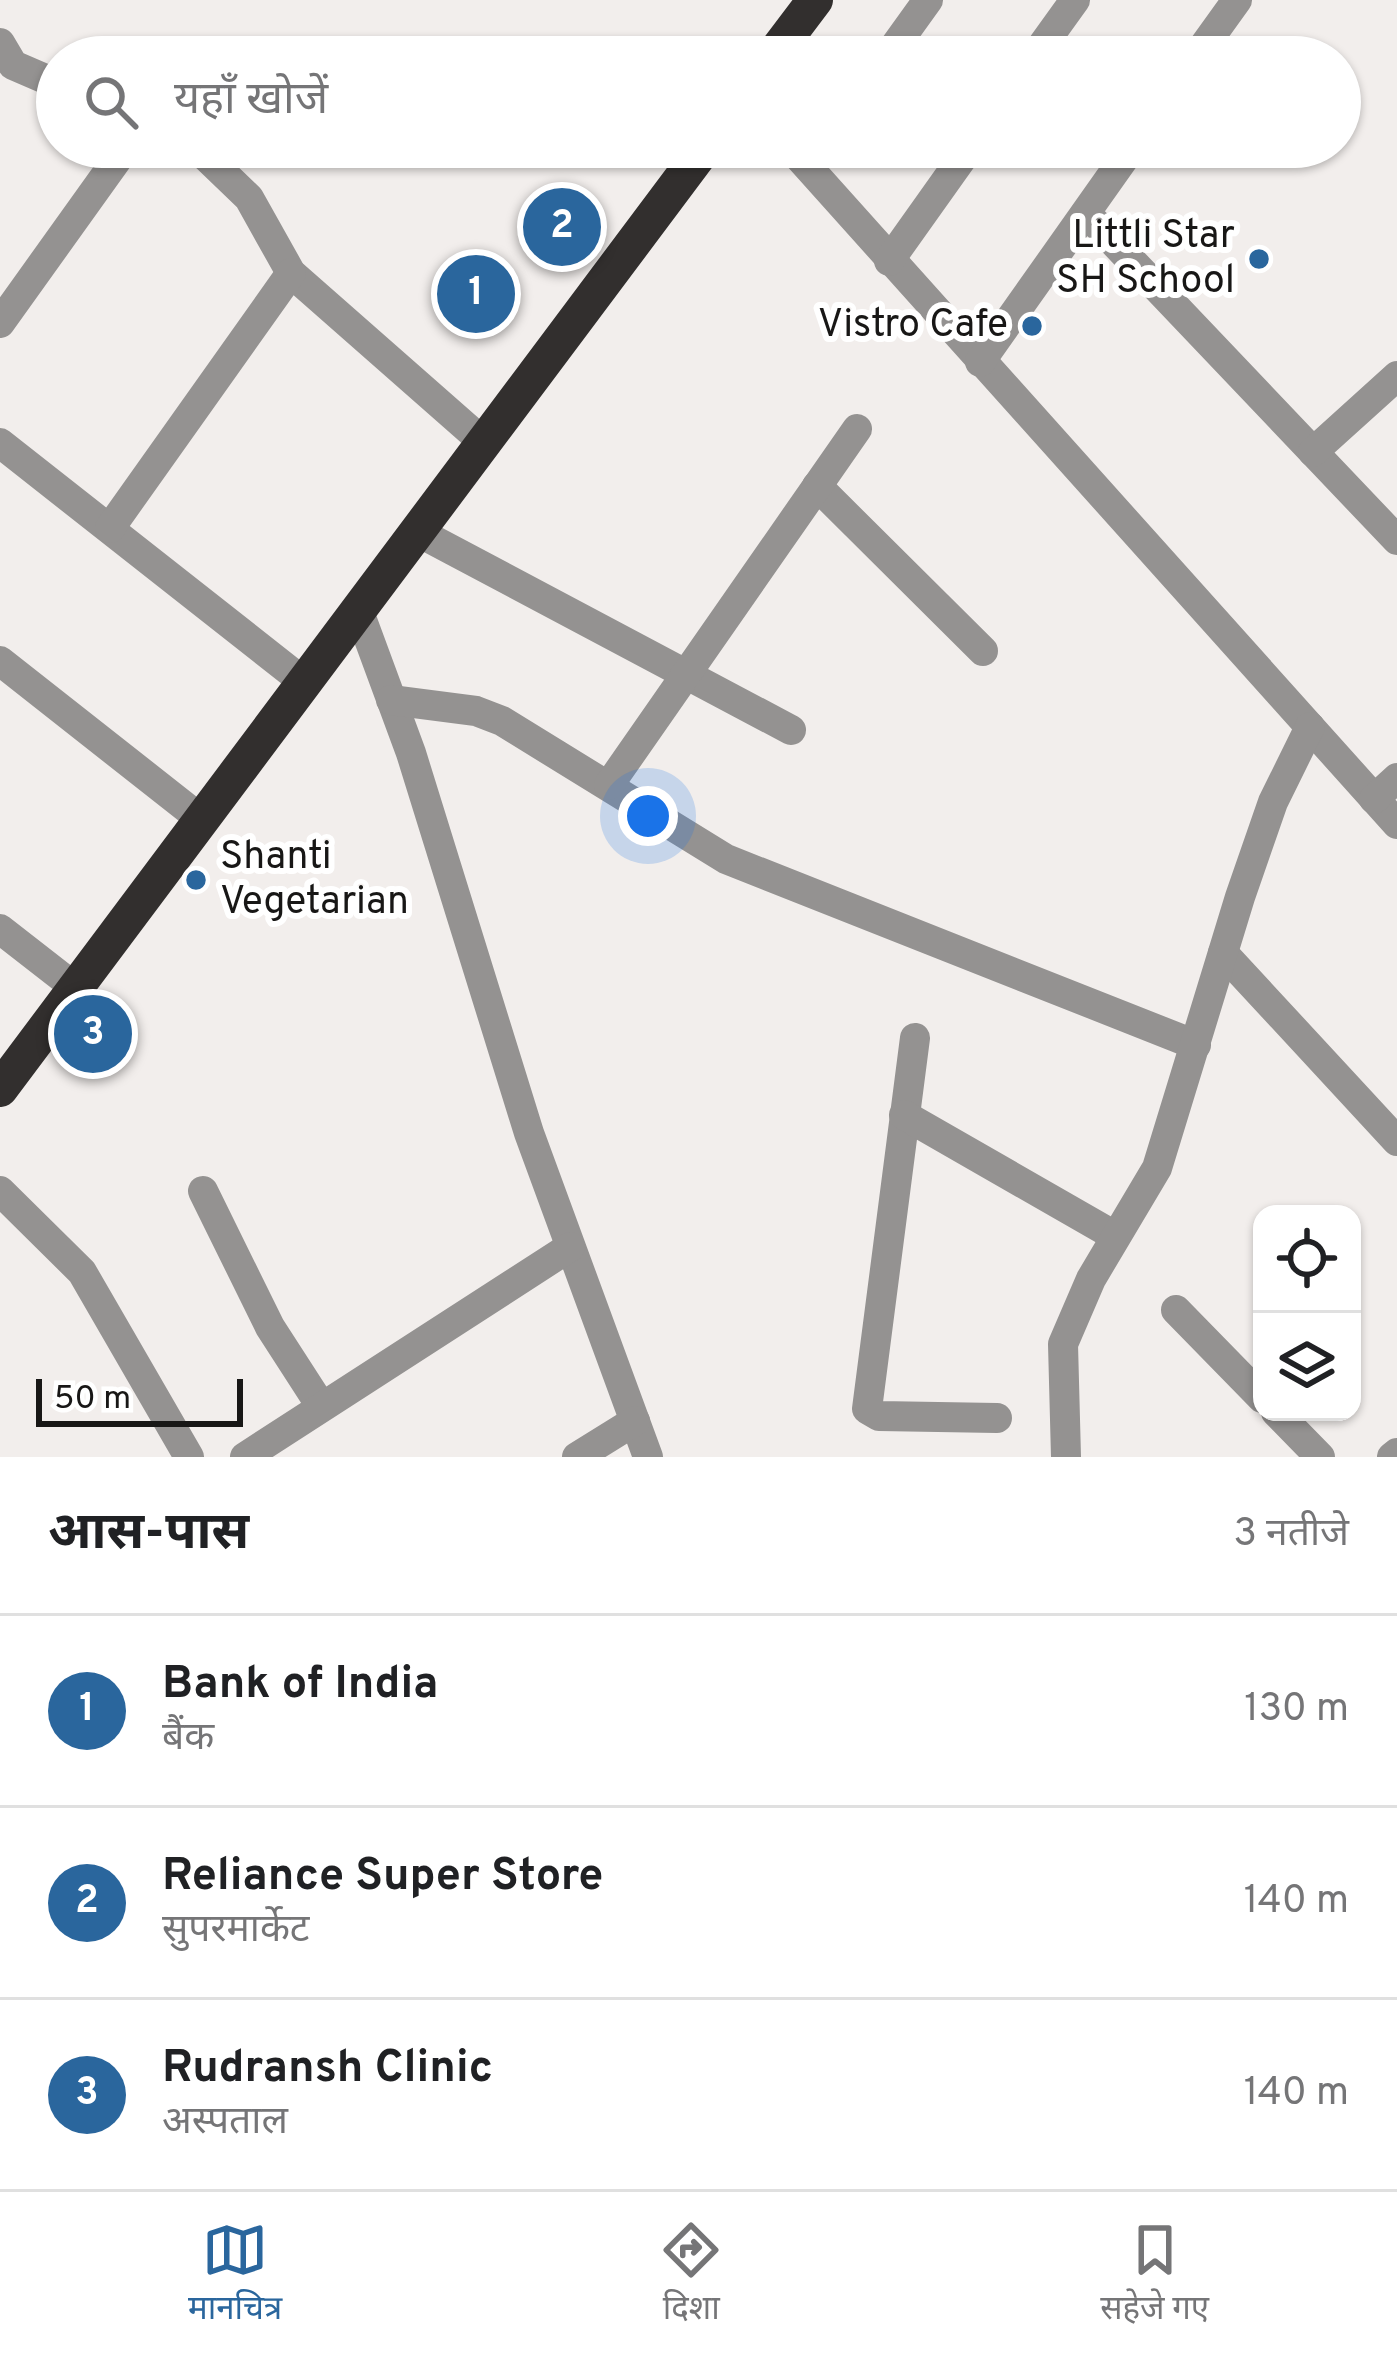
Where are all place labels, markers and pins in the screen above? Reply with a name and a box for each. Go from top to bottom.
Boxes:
pin: 2 [523,182,601,272]
place label: Littli Star SH School [1056,213,1235,307]
marker: Littli Star SH School [1246,246,1272,272]
pin: 1 [437,249,515,339]
place label: Vistro Cafe [818,302,1008,351]
marker: Vistro Cafe [1019,313,1045,339]
place label: Shanti Vegetarian [220,834,409,928]
marker: Shanti Vegetarian [183,867,209,893]
pin: 3 [54,989,132,1079]

